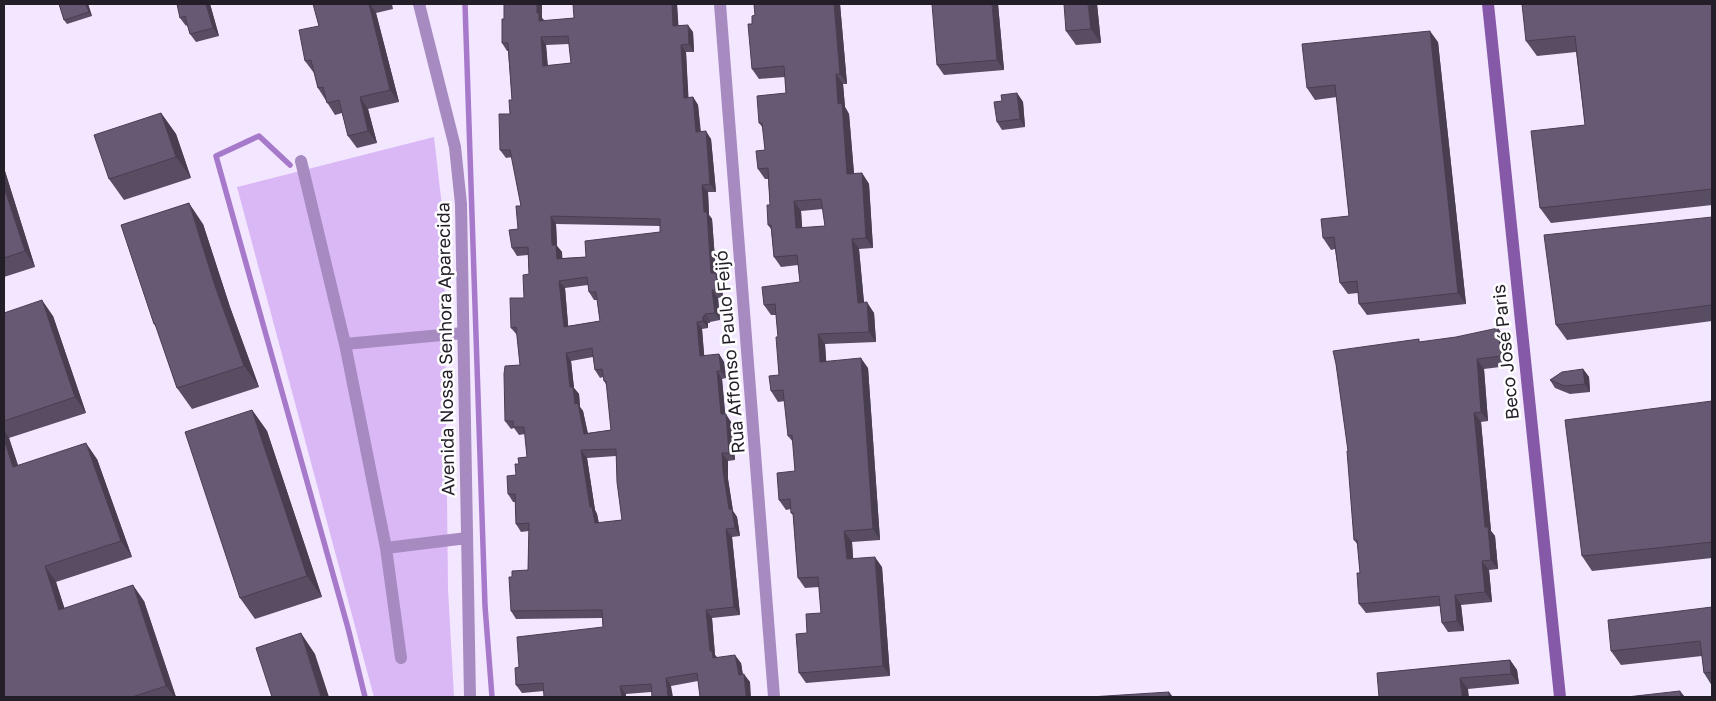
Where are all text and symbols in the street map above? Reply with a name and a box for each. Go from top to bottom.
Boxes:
street label: Avenida Nossa Senhora Aparecida [431,202,459,496]
street label: Rua Affonso Paulo Feijó [709,250,749,455]
street label: Beco José Paris [1487,283,1523,421]

